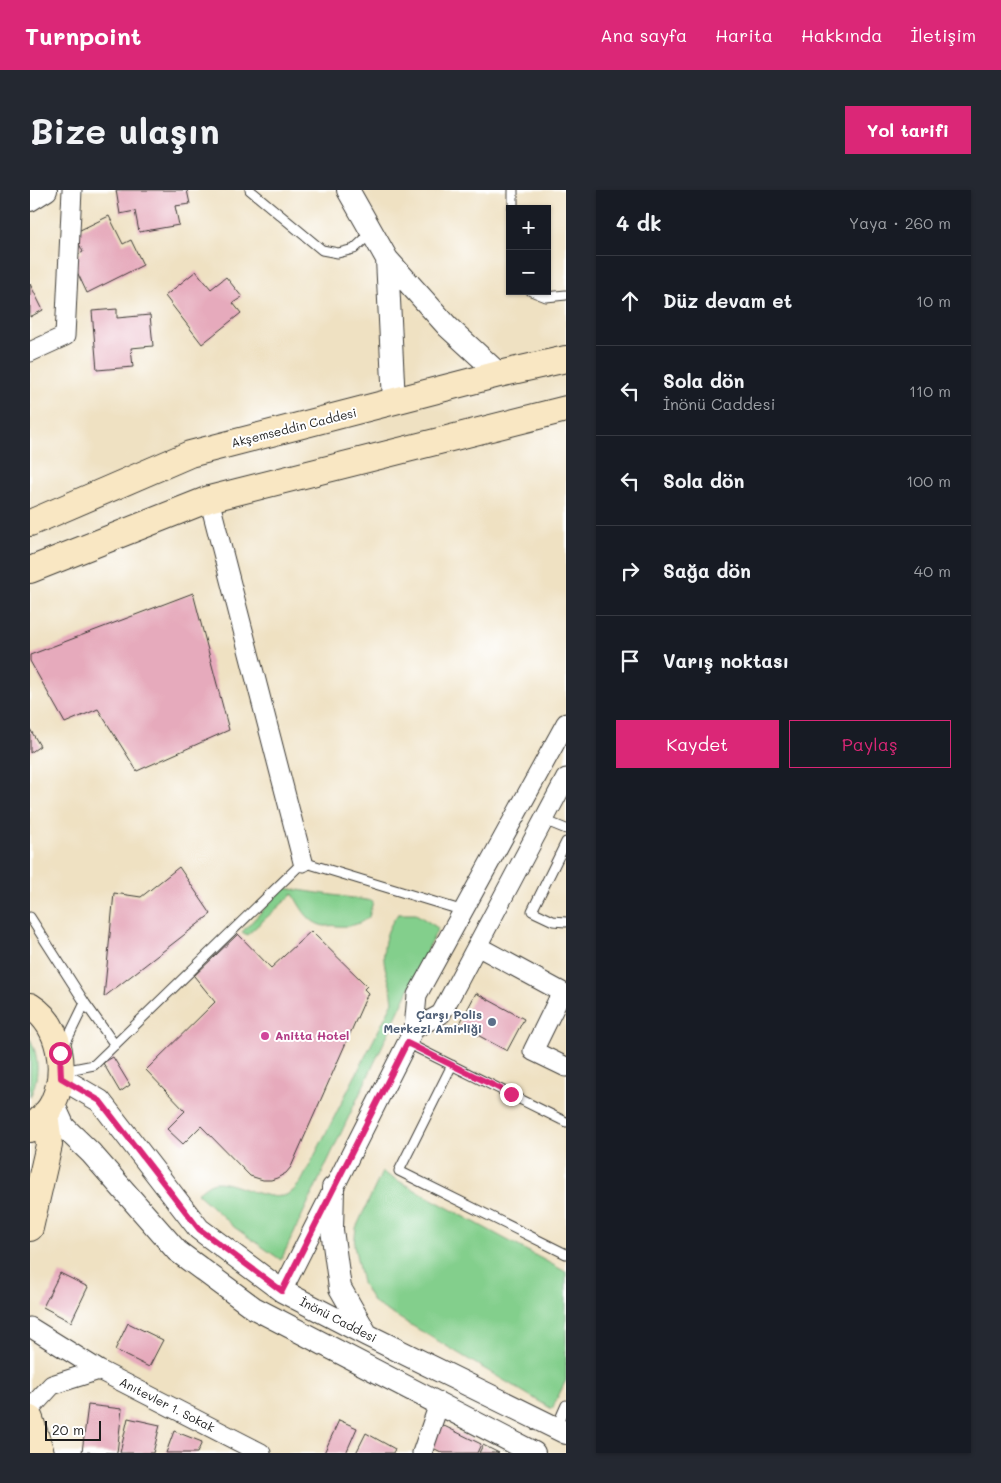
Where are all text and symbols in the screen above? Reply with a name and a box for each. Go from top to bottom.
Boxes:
text: Turnpoint [25,20,141,51]
text: Ana sayfa [600,23,687,47]
text: Harita [715,23,773,47]
text: Hakkında [801,23,882,47]
text: İletişim [910,23,976,47]
button: Yol tarifi [845,106,971,154]
text: Bize ulaşın [30,107,220,153]
map controls [506,205,551,295]
button: + [506,205,551,250]
text: 4 dk [616,209,662,236]
text: Yaya · 260 m [849,212,951,233]
button: − [506,250,551,295]
icon: ahead [616,287,644,315]
text: Düz devam et [663,288,792,313]
text: 10 m [916,290,951,311]
text: Sola dön [663,368,745,393]
icon: left [616,377,644,405]
text: 110 m [909,380,951,401]
text: İnönü Caddesi [663,393,775,414]
street label: Akşemseddin Caddesi [229,404,358,450]
icon: left [616,467,644,495]
text: Sola dön [663,468,745,493]
text: 100 m [906,470,951,491]
icon: right [616,557,644,585]
text: Sağa dön [663,558,751,583]
text: 40 m [914,560,951,581]
icon: arrive [616,647,644,675]
text: Varış noktası [663,648,789,673]
button: Kaydet [616,720,779,768]
button: Paylaş [789,720,951,768]
place label: Çarşı Polis Merkezi Amirliği [383,1006,482,1036]
marker: Çarşı Polis Merkezi Amirliği [486,1016,498,1028]
place label: Anitta Hotel [275,1027,349,1043]
marker: Anitta Hotel [259,1030,271,1042]
route start [49,1042,72,1065]
route end [500,1083,523,1106]
street label: İnönü Caddesi [297,1293,380,1345]
street label: Anıtevler 1. Sokak [117,1373,218,1435]
scale bar [45,1418,101,1441]
text: 20 m [52,1420,84,1439]

